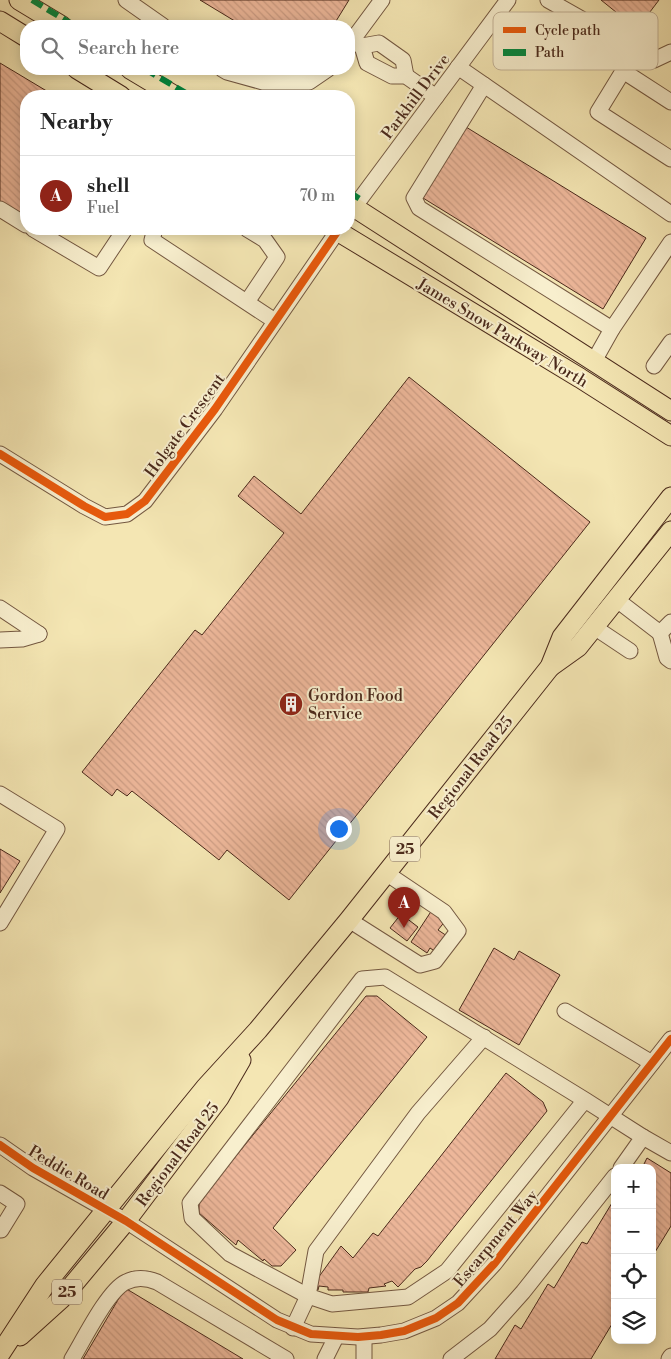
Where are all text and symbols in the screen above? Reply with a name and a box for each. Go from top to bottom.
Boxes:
legend [493,12,658,70]
search box [20,20,355,75]
text: Cycle path [535,22,601,40]
icon: search [38,34,66,62]
text: Search here [78,36,179,60]
text: Path [535,44,565,62]
street label: Parkhill Drive [377,50,454,143]
text: Nearby [40,110,113,136]
text: shell [87,174,130,198]
text: A [50,186,62,206]
text: 70 m [299,186,335,206]
text: Fuel [87,198,119,218]
street label: James Snow Parkway North [413,273,592,392]
street label: Holgate Crescent [140,369,230,482]
place label: Gordon Food Service [308,686,403,724]
building icon: Gordon Food Service [278,691,304,717]
street label: Regional Road 25 [424,712,517,823]
your location [326,816,352,842]
road number: 25 [390,836,420,862]
pin: A [388,887,420,928]
street label: Regional Road 25 [132,1098,224,1211]
street label: Peddie Road [25,1141,112,1205]
map controls [611,1164,656,1344]
button: + [611,1164,656,1209]
street label: Escarpment Way [449,1186,542,1291]
button: − [611,1209,656,1254]
button: locate [611,1254,656,1299]
road number: 25 [52,1280,82,1304]
button: layers [611,1299,656,1344]

